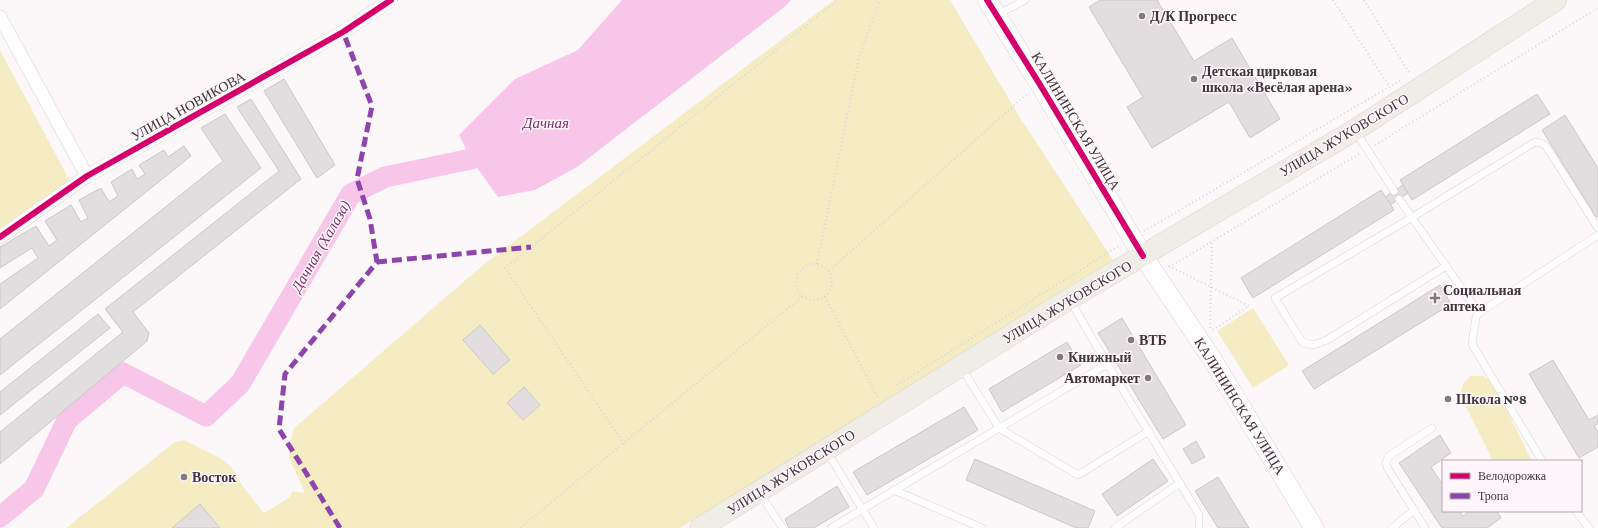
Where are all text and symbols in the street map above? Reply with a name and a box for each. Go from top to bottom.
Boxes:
place label: Д/К Прогресс [1150,8,1237,24]
marker: Д/К Прогресс [1137,11,1147,21]
street label: КАЛИНИНСКАЯ УЛИЦА [1028,49,1124,194]
place label: Детская цирковая школа «Весёлая арена» [1202,63,1353,95]
street label: УЛИЦА НОВИКОВА [128,68,249,144]
marker: Детская цирковая школа «Весёлая арена» [1189,74,1199,84]
street label: УЛИЦА ЖУКОВСКОГО [1277,90,1411,180]
water label: Дачная [521,115,569,131]
water label: Дачная (Халаза) [287,197,355,297]
street label: УЛИЦА ЖУКОВСКОГО [1000,257,1134,347]
place label: Социальная аптека [1443,282,1522,314]
marker: Социальная аптека [1430,293,1440,303]
place label: ВТБ [1139,332,1167,348]
marker: ВТБ [1126,335,1136,345]
street label: КАЛИНИНСКАЯ УЛИЦА [1191,335,1289,478]
place label: Книжный [1068,349,1132,365]
marker: Книжный [1055,352,1065,362]
place label: Автомаркет [1064,370,1140,386]
marker: Автомаркет [1143,373,1153,383]
place label: Школа №8 [1456,391,1527,407]
marker: Школа №8 [1443,394,1453,404]
street label: УЛИЦА ЖУКОВСКОГО [724,426,858,518]
legend [1442,460,1582,512]
place label: Восток [192,469,237,485]
text: Велодорожка [1478,469,1547,483]
marker: Восток [179,472,189,482]
text: Тропа [1478,489,1509,503]

